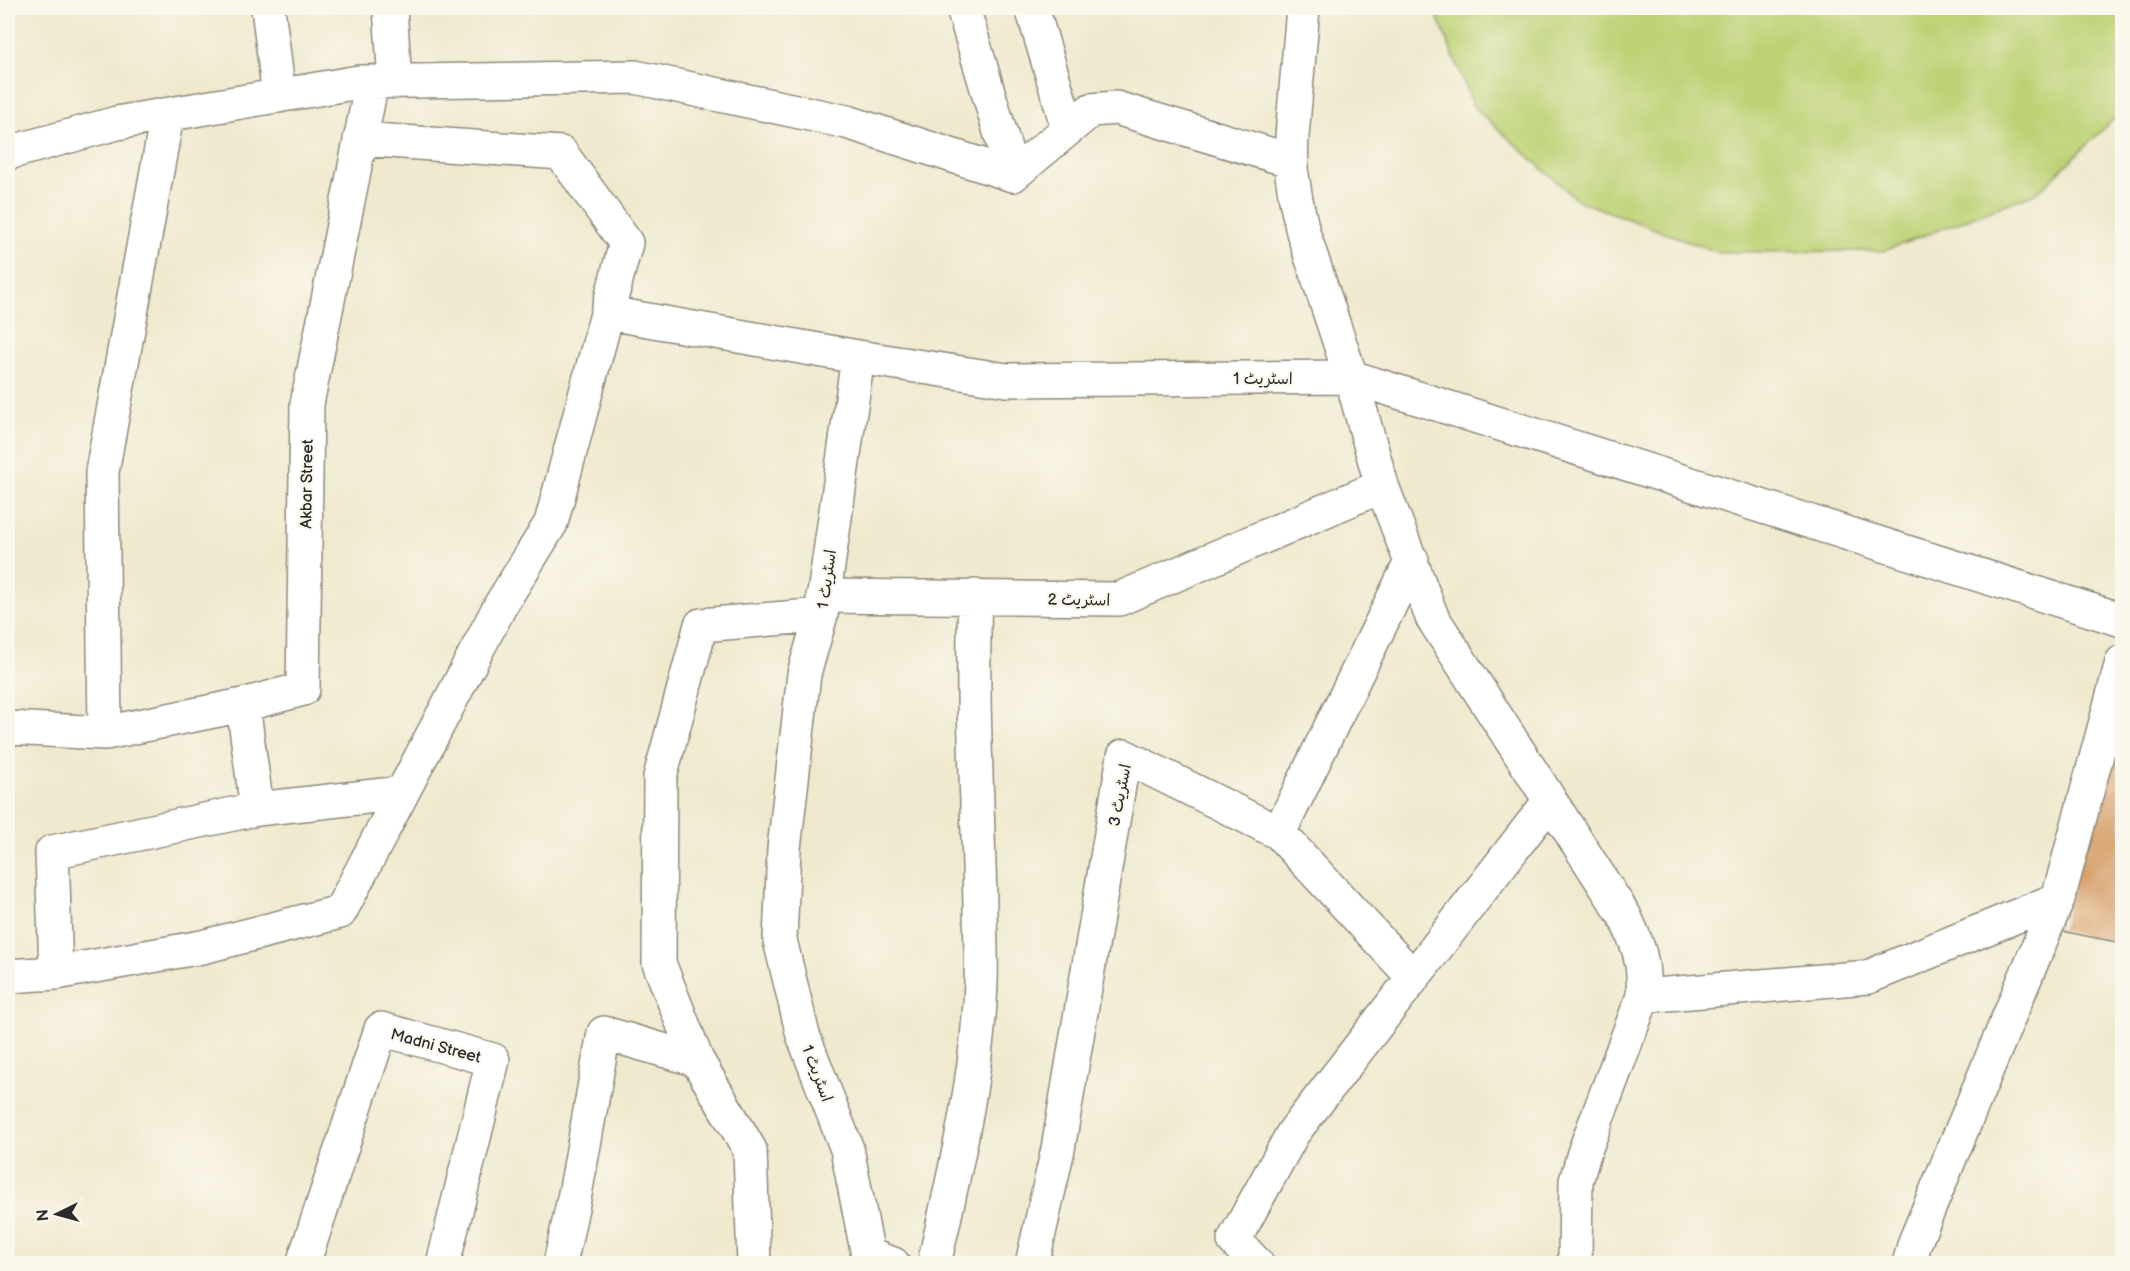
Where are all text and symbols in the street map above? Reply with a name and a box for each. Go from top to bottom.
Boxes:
street label: اسٹریٹ 1 [1233,370,1293,389]
street label: Akbar Street [297,439,318,529]
street label: اسٹریٹ 1 [814,549,841,610]
street label: اسٹریٹ 2 [1048,590,1110,611]
street label: اسٹریٹ 3 [1105,763,1136,828]
street label: Madni Street [388,1025,483,1068]
street label: اسٹریٹ 1 [797,1042,836,1105]
north arrow [27,1184,87,1244]
text: N [34,1208,54,1222]

